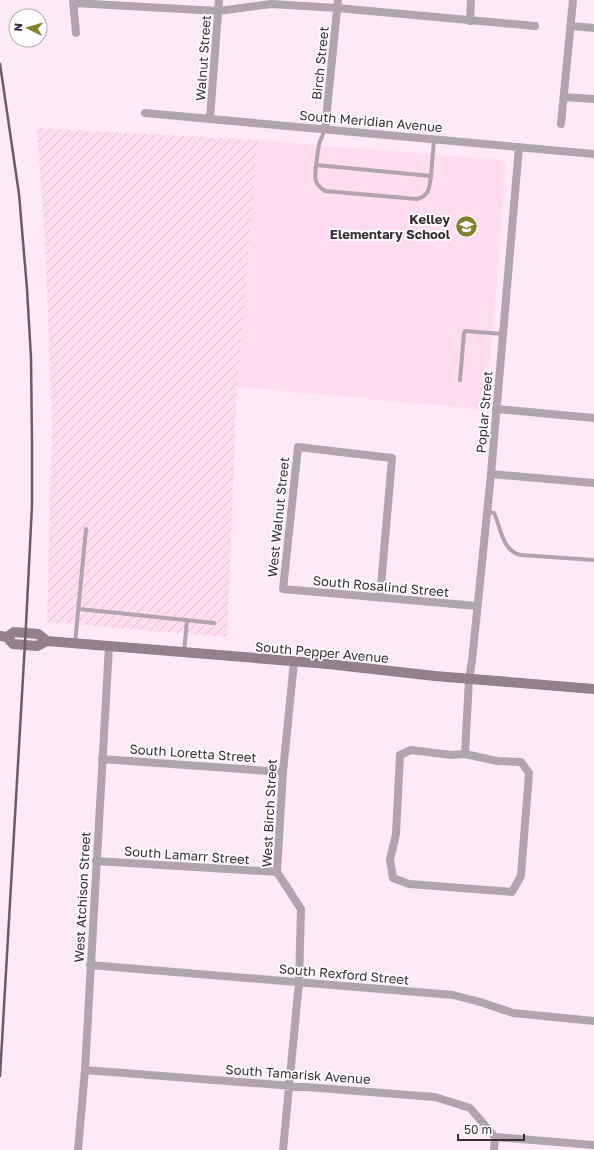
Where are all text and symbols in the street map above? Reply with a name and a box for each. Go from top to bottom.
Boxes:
north arrow [8,8,48,48]
street label: Walnut Street [192,14,214,102]
text: N [11,22,24,32]
street label: Birch Street [308,25,332,101]
street label: South Meridian Avenue [299,107,443,135]
place label: Kelley Elementary School [330,211,451,242]
school or university icon: Kelley Elementary School [453,213,479,239]
street label: Poplar Street [472,370,496,454]
street label: West Walnut Street [264,456,292,578]
street label: South Rosalind Street [312,572,450,600]
street label: South Pepper Avenue [255,638,389,666]
street label: South Loretta Street [129,741,257,765]
street label: West Birch Street [258,758,280,868]
street label: West Atchison Street [71,831,93,963]
street label: South Lamarr Street [124,843,250,867]
street label: South Rexford Street [278,960,410,988]
street label: South Tamarisk Avenue [225,1061,371,1087]
scale bar [458,1116,524,1142]
text: 50 m [464,1122,492,1137]

